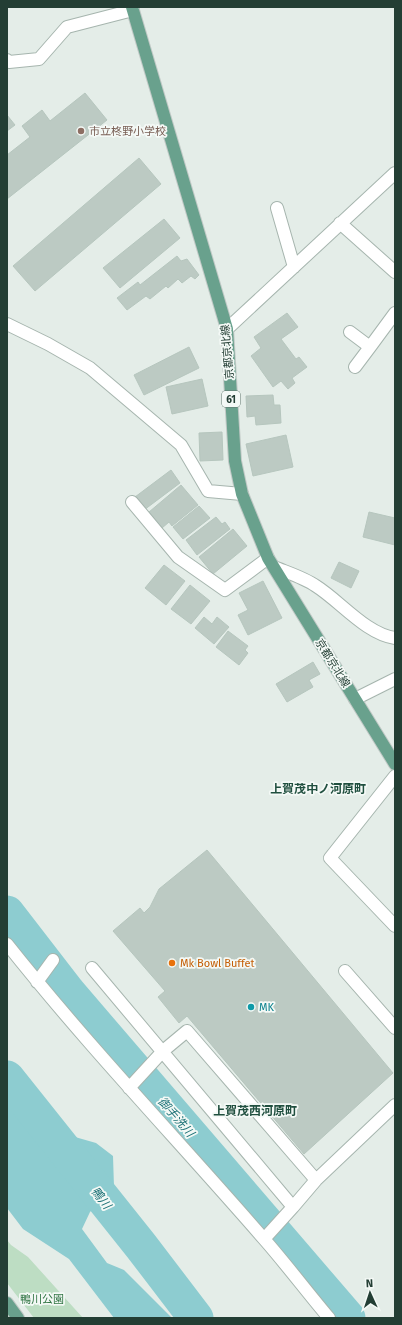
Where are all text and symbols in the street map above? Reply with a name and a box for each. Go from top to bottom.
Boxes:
place label: 市立柊野小学校 [89,125,166,138]
marker: 市立柊野小学校 [76,126,86,136]
street label: 京都京北線 [219,324,236,380]
road number: 61 [222,391,240,407]
street label: 京都京北線 [312,636,353,690]
district label: 上賀茂中ノ河原町 [270,782,366,796]
place label: Mk Bowl Buffet [180,957,255,970]
marker: Mk Bowl Buffet [167,958,177,968]
place label: MK [259,1001,275,1014]
marker: MK [246,1002,256,1012]
water label: 御手洗川 [155,1094,198,1141]
district label: 上賀茂西河原町 [213,1104,297,1118]
water label: 鴨川 [88,1184,115,1213]
north arrow [350,1273,390,1313]
text: N [366,1277,373,1290]
park label: 鴨川公園 [20,1293,64,1306]

